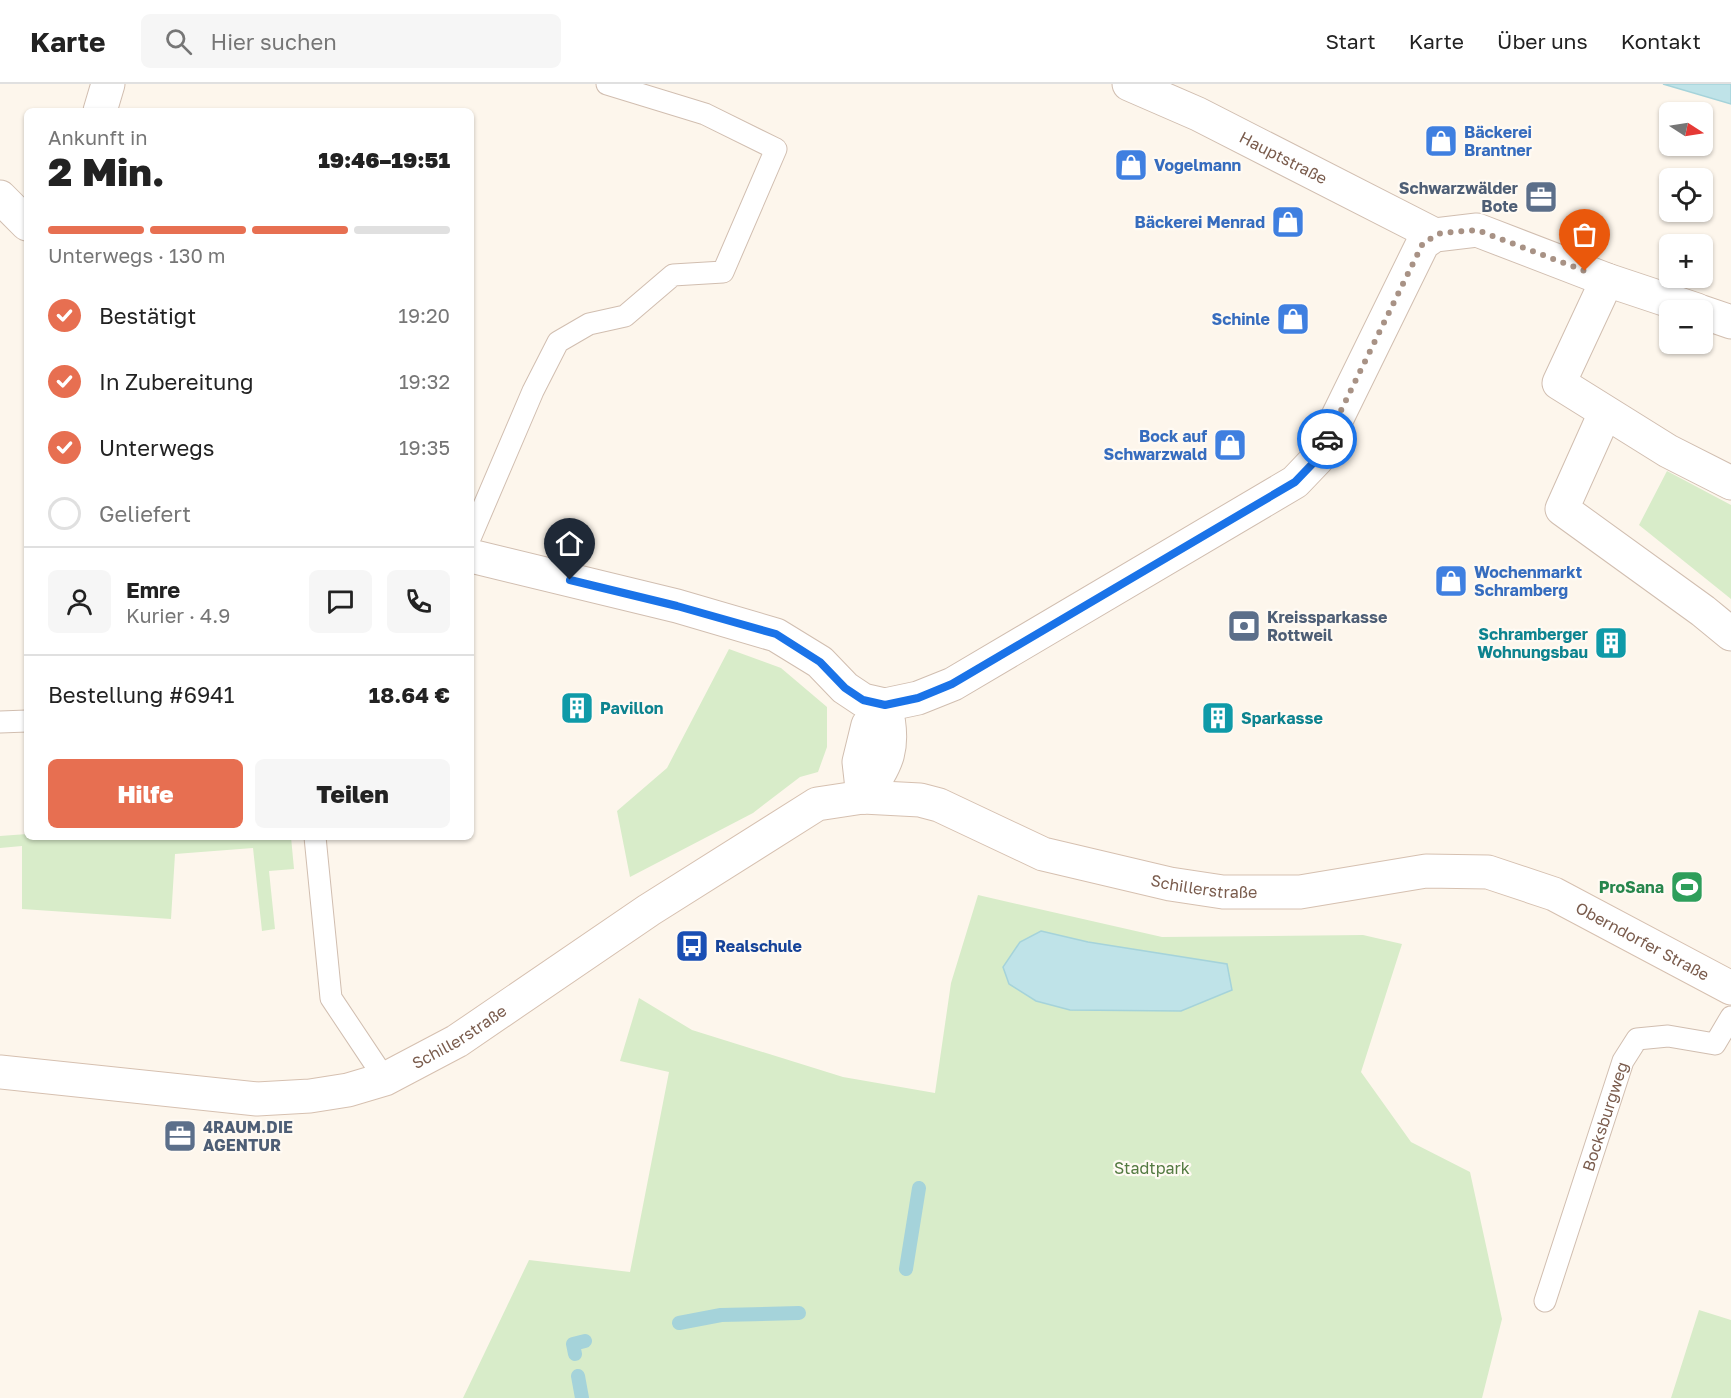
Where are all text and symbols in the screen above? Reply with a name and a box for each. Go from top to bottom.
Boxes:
search box [141,14,561,68]
text: Karte [30,25,105,58]
icon: search [162,25,195,58]
text: Hier suchen [210,28,337,55]
text: Start [1325,28,1376,54]
text: Karte [1409,28,1464,54]
text: Über uns [1497,28,1588,54]
text: Kontakt [1621,28,1701,54]
north arrow [1659,102,1713,156]
map controls [1659,102,1713,354]
place label: Bäckerei Brantner [1464,122,1532,160]
shop icon: Bäckerei Brantner [1423,123,1459,159]
text: Ankunft in [48,125,148,149]
street label: Hauptstraße [1236,127,1330,188]
text: 19:46–19:51 [318,146,450,173]
shop icon: Vogelmann [1113,147,1149,183]
text: 2 Min. [48,148,165,195]
place label: Vogelmann [1154,155,1241,175]
button: locate [1659,168,1713,222]
place label: Schwarzwälder Bote [1399,178,1518,216]
office icon: Schwarzwälder Bote [1523,179,1559,215]
shop icon: Bäckerei Menrad [1270,204,1306,240]
pin [1559,209,1610,271]
place label: Bäckerei Menrad [1135,212,1265,232]
icon: bag [1568,218,1601,251]
button: + [1659,234,1713,288]
text: Unterwegs · 130 m [48,243,226,267]
icon: check [48,299,81,332]
button: − [1659,300,1713,354]
shop icon: Schinle [1275,301,1311,337]
text: Bestätigt [99,302,196,329]
text: 19:20 [398,303,450,327]
place label: Schinle [1212,309,1270,329]
icon: check [48,365,81,398]
text: In Zubereitung [99,368,254,395]
text: 19:32 [399,369,450,393]
courier [1297,409,1357,469]
icon: car [1311,423,1344,456]
place label: Bock auf Schwarzwald [1103,426,1207,464]
shop icon: Bock auf Schwarzwald [1212,427,1248,463]
icon: check [48,431,81,464]
text: Unterwegs [99,434,215,461]
text: 19:35 [399,435,450,459]
text: Geliefert [99,500,191,527]
pin [544,518,595,580]
icon: home [553,527,586,560]
place label: Wochenmarkt Schramberg [1474,562,1582,600]
shop icon: Wochenmarkt Schramberg [1433,563,1469,599]
button: person [48,570,111,633]
button: chat [309,570,372,633]
button: phone [387,570,450,633]
text: Emre [126,576,180,603]
text: Kurier · 4.9 [126,603,230,627]
place label: Kreissparkasse Rottweil [1267,607,1387,645]
bank icon: Kreissparkasse Rottweil [1226,608,1262,644]
place label: Schramberger Wohnungsbau [1477,624,1588,662]
building icon: Schramberger Wohnungsbau [1593,625,1629,661]
text: Bestellung #6941 [48,681,234,708]
text: 18.64 € [369,681,450,708]
building icon: Pavillon [559,690,595,726]
place label: Pavillon [600,698,663,718]
building icon: Sparkasse [1200,700,1236,736]
place label: Sparkasse [1241,708,1323,728]
button: Hilfe [48,759,243,828]
button: Teilen [255,759,450,828]
sports icon: ProSana [1669,869,1705,905]
street label: Schillerstraße [1149,870,1257,902]
place label: ProSana [1599,877,1664,897]
street label: Oberndorfer Straße [1572,897,1713,985]
bus stop icon: Realschule [674,928,710,964]
place label: Realschule [715,936,802,956]
street label: Schillerstraße [408,1000,510,1073]
street label: Bocksburgweg [1578,1059,1632,1174]
place label: 4RAUM.DIE AGENTUR [203,1117,293,1155]
office icon: 4RAUM.DIE AGENTUR [162,1118,198,1154]
park label: Stadtpark [1114,1158,1190,1178]

